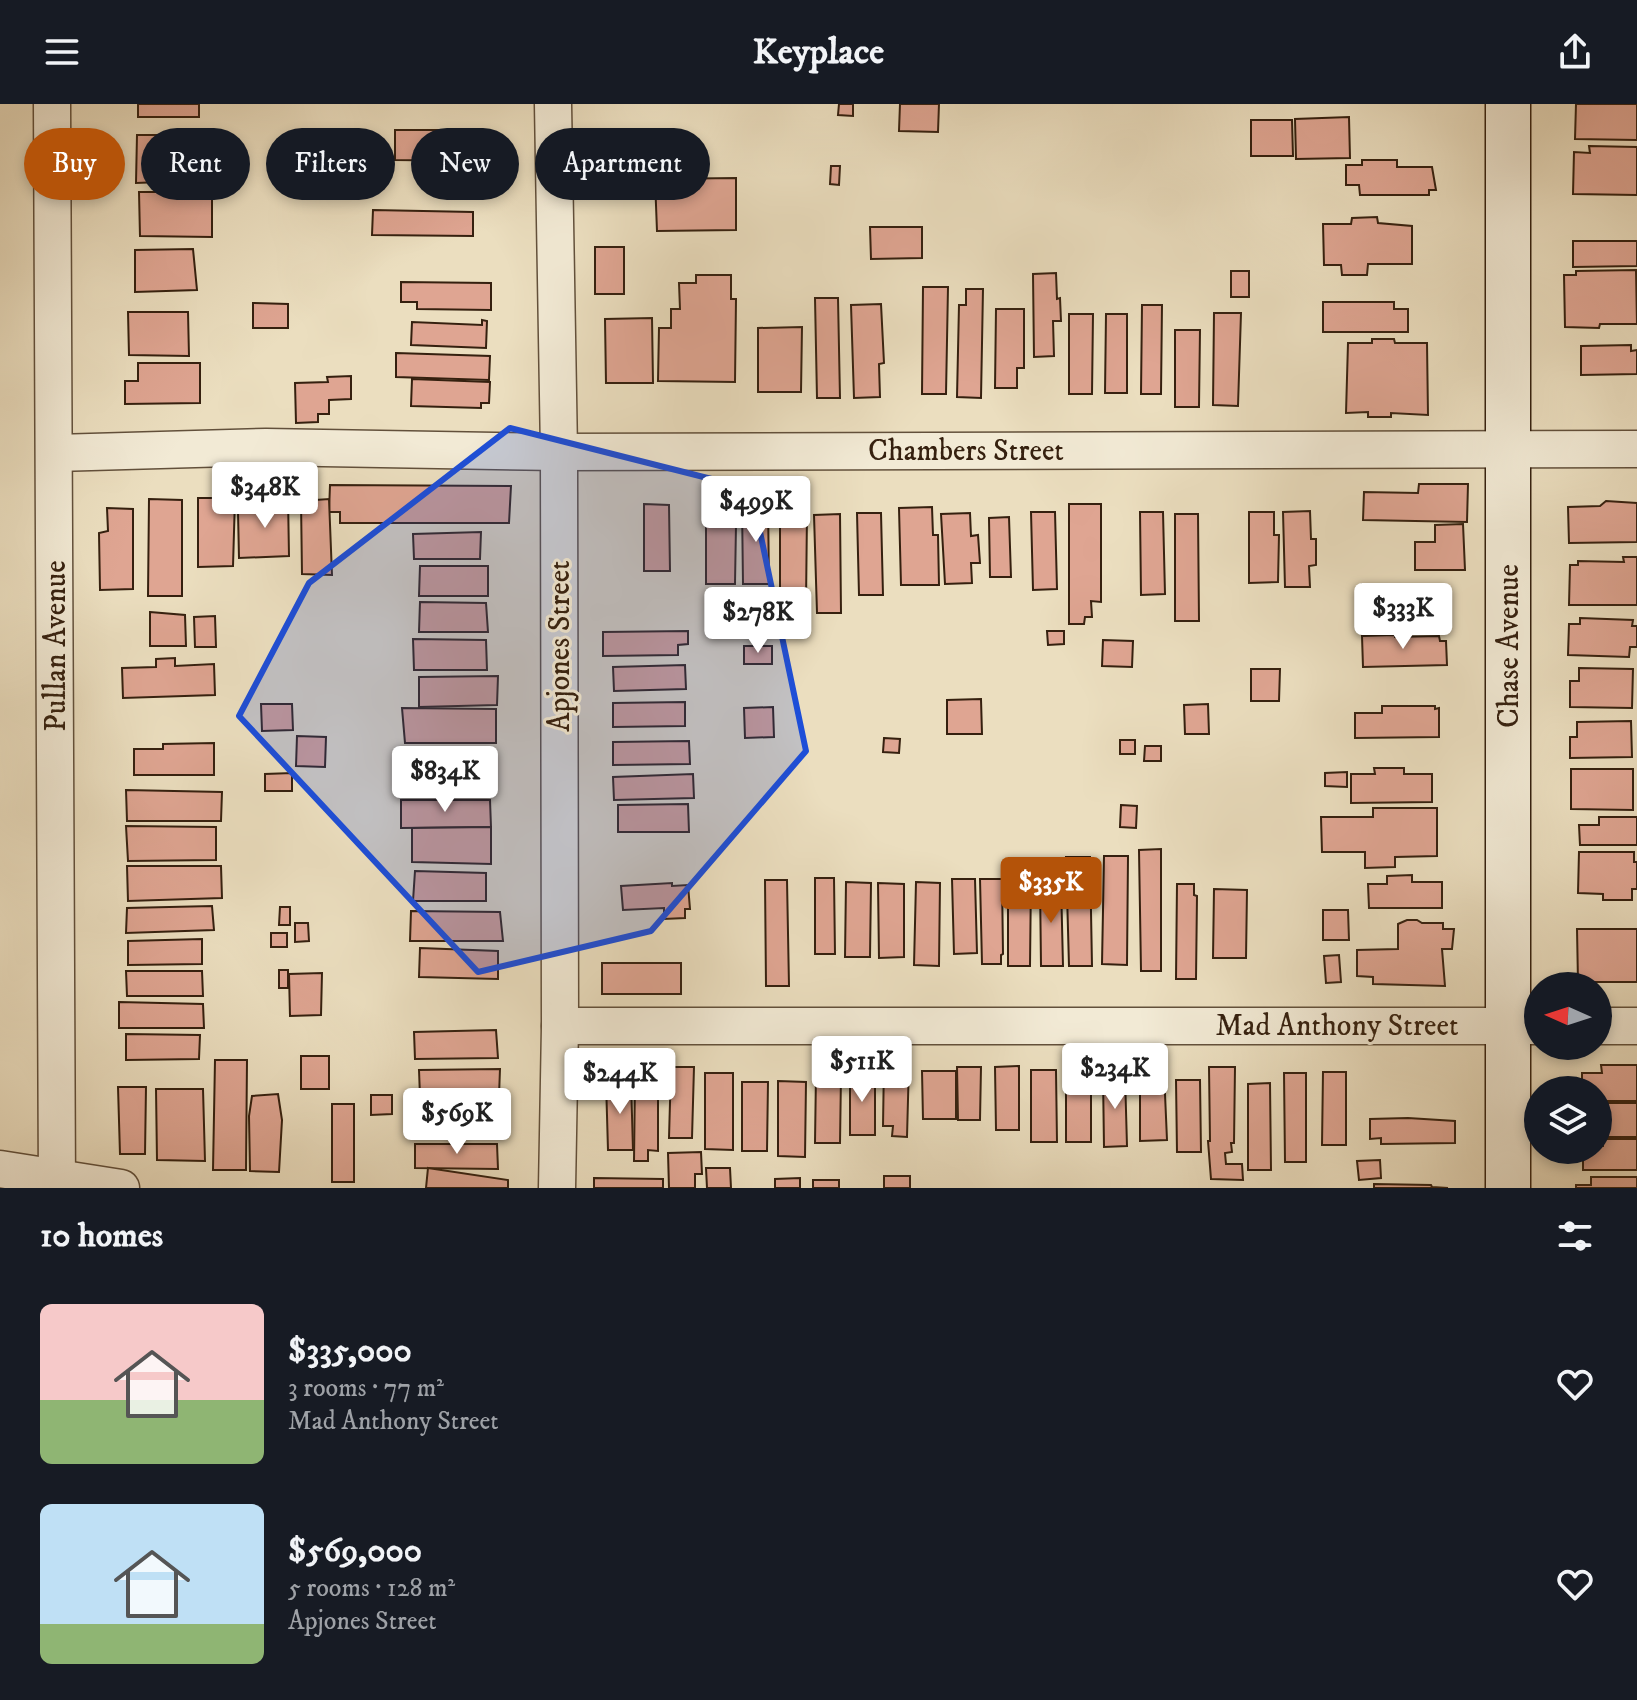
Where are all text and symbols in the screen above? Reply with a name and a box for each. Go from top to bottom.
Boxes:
icon: menu [40,30,84,74]
text: Keyplace [753,30,884,75]
icon: share [1553,30,1597,74]
chip: Buy [24,128,125,200]
chip: Rent [141,128,250,200]
chip: Filters [266,128,395,200]
chip: New [411,128,519,200]
chip: Apartment [535,128,710,200]
street label: Chambers Street [868,433,1064,470]
pin: $348K [209,462,321,530]
text: $348K [230,471,300,504]
pin: $499K [700,476,812,544]
text: $499K [719,485,793,518]
street label: Pullan Avenue [38,560,75,732]
street label: Apjones Street [542,560,579,732]
street label: Chase Avenue [1491,564,1528,728]
pin: $333K [1347,583,1459,651]
pin: $278K [702,587,814,655]
text: $333K [1372,592,1434,625]
text: $278K [722,596,794,629]
pin: $834K [389,746,501,814]
text: $834K [410,755,480,788]
pin: $335K [995,857,1107,925]
text: $335K [1019,866,1083,899]
north arrow [1524,972,1612,1060]
map controls [1524,972,1612,1164]
street label: Mad Anthony Street [1215,1008,1459,1045]
pin: $511K [806,1036,918,1104]
pin: $234K [1059,1043,1171,1111]
text: $511K [830,1045,894,1078]
pin: $244K [564,1048,676,1116]
text: $234K [1080,1052,1150,1085]
text: $244K [582,1057,658,1090]
button: layers [1524,1076,1612,1164]
pin: $569K [401,1088,513,1156]
text: $569K [421,1097,493,1130]
icon: filters [1553,1214,1597,1258]
text: 10 homes [40,1215,163,1257]
text: $335,000 [288,1330,412,1372]
icon: home [104,1336,200,1432]
icon: heart [1553,1362,1597,1406]
text: 3 rooms · 77 m² [288,1372,444,1405]
text: Mad Anthony Street [288,1405,499,1438]
text: $569,000 [288,1530,422,1572]
icon: home [104,1536,200,1632]
icon: heart [1553,1562,1597,1606]
text: 5 rooms · 128 m² [288,1572,455,1605]
text: Apjones Street [288,1605,437,1638]

